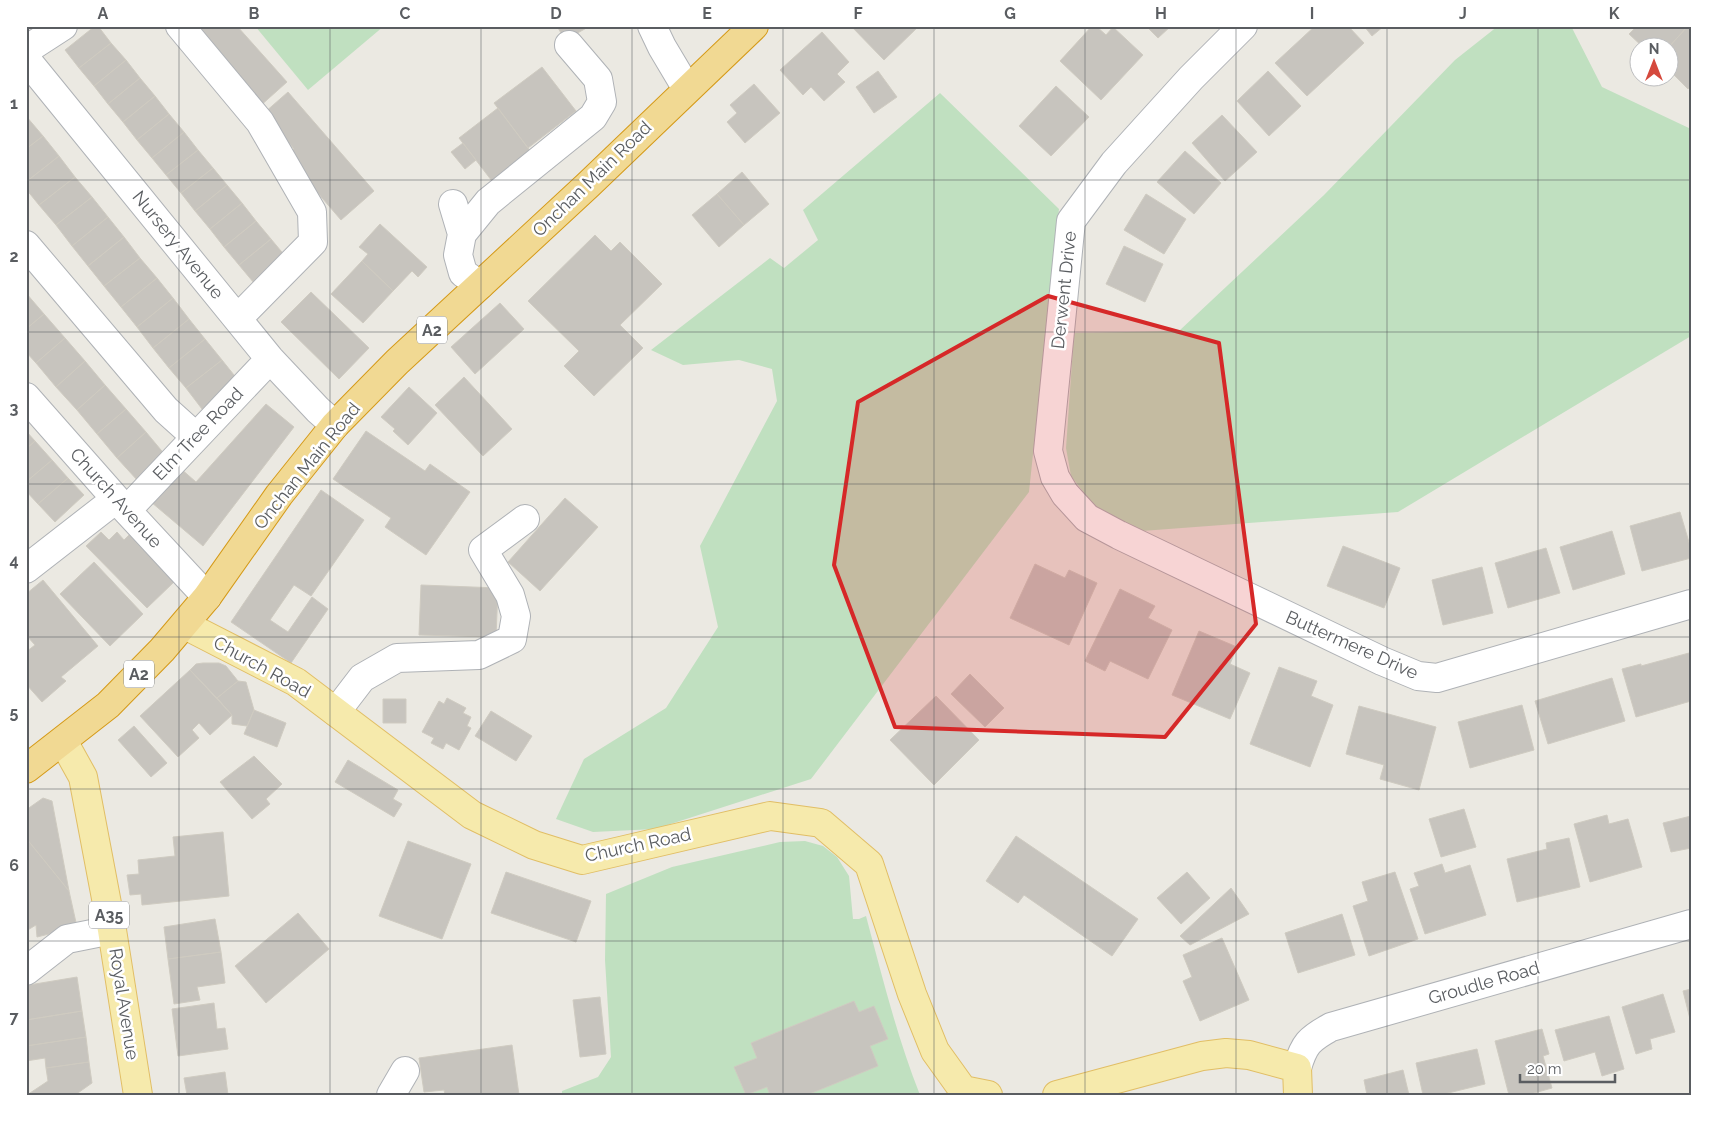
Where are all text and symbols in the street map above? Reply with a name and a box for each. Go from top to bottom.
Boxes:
text: A [98,4,109,23]
text: B [249,4,260,23]
text: C [400,4,411,23]
text: D [550,4,562,23]
text: E [702,4,712,23]
text: F [853,4,863,23]
text: G [1004,4,1016,23]
text: H [1155,4,1167,23]
text: I [1310,4,1314,23]
text: J [1459,4,1467,23]
text: K [1609,4,1620,23]
north arrow [1630,38,1680,88]
text: N [1649,41,1659,57]
text: 1 [10,94,18,113]
street label: Onchan Main Road [528,117,655,241]
street label: Nursery Avenue [128,186,229,303]
street label: Derwent Drive [1047,229,1080,350]
text: 2 [9,247,19,266]
road number: A2 [417,316,447,344]
street label: Elm Tree Road [148,383,247,484]
street label: Onchan Main Road [249,398,364,533]
text: 3 [10,399,19,418]
street label: Church Avenue [66,443,167,552]
text: 4 [9,551,19,570]
street label: Buttermere Drive [1283,606,1422,683]
street label: Church Road [210,631,314,702]
road number: A2 [124,661,154,688]
text: 5 [10,703,19,722]
street label: Church Road [583,823,693,866]
text: 6 [9,856,19,875]
road number: A35 [89,902,129,928]
street label: Royal Avenue [105,947,144,1062]
street label: Groudle Road [1426,957,1542,1008]
text: 7 [10,1008,19,1027]
scale bar [1520,1051,1614,1083]
text: 20 m [1527,1060,1562,1078]

